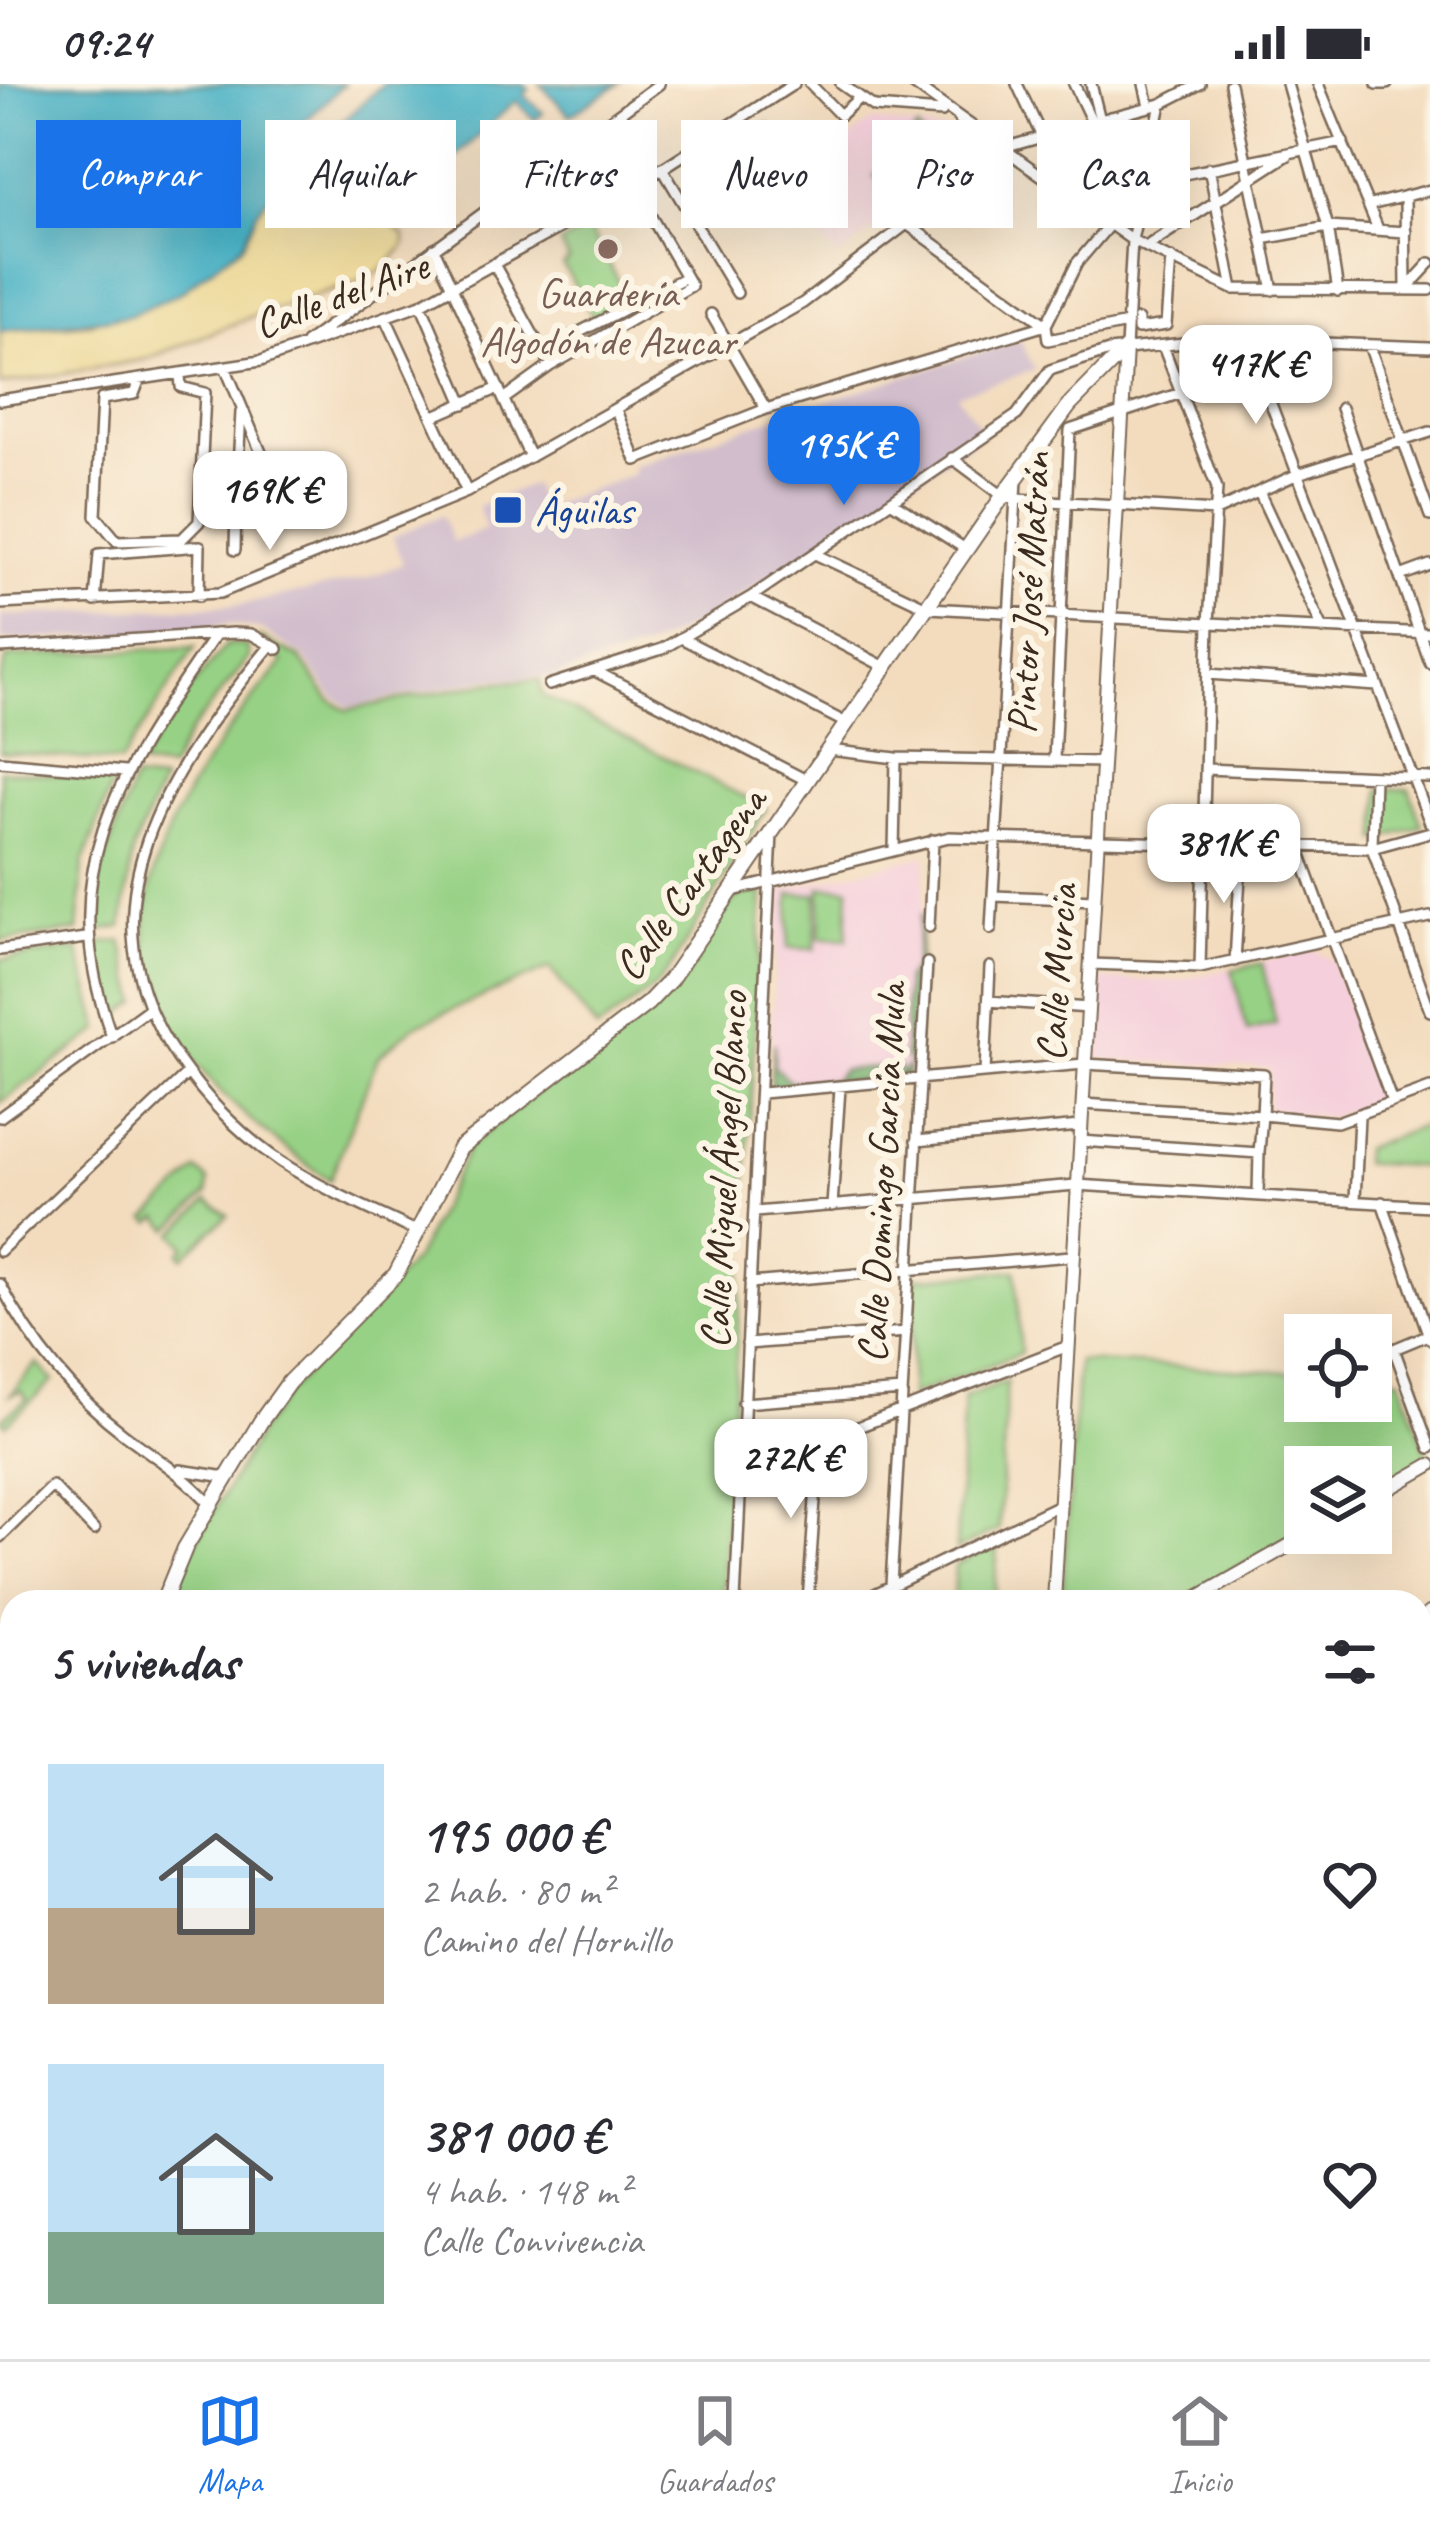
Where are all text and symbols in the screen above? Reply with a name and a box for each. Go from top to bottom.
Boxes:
text: 09:24 [60,14,149,71]
chip: Comprar [36,120,241,228]
chip: Alquilar [265,120,456,228]
chip: Filtros [480,120,657,228]
chip: Nuevo [681,120,848,228]
chip: Piso [872,120,1013,228]
chip: Casa [1037,120,1190,228]
marker: Guardería Algodón de Azucar [595,236,621,262]
street label: Calle del Aire [247,238,437,351]
place label: Guardería Algodón de Azucar [480,267,739,368]
pin: 417K € [1158,325,1354,427]
text: 417K € [1206,339,1306,388]
pin: 195K € [746,406,942,508]
text: 195K € [795,420,893,469]
street label: Pintor José Matrán [995,450,1063,735]
pin: 169K € [172,451,368,553]
text: 169K € [220,465,320,514]
place label: Águilas [535,484,637,537]
marker: Águilas [492,494,524,526]
street label: Calle Cartagena [602,774,780,991]
pin: 381K € [1126,804,1322,906]
text: 381K € [1174,818,1274,867]
street label: Calle Murcia [1024,880,1090,1063]
street label: Calle Domingo García Mula [846,978,919,1364]
street label: Calle Miguel Ángel Blanco [688,988,760,1350]
map controls [1284,1314,1392,1554]
button: locate [1284,1314,1392,1422]
pin: 272K € [693,1419,889,1521]
text: 272K € [741,1433,841,1482]
button: layers [1284,1446,1392,1554]
icon: filters [1317,1629,1383,1695]
text: 5 viviendas [48,1630,238,1694]
text: 195 000 € [420,1803,604,1867]
icon: home [144,1812,288,1956]
icon: heart [1317,1851,1383,1917]
text: 2 hab. · 80 m² [420,1867,612,1916]
text: Camino del Hornillo [420,1916,671,1965]
text: 381 000 € [420,2103,605,2167]
icon: home [144,2112,288,2256]
icon: heart [1317,2151,1383,2217]
text: 4 hab. · 148 m² [420,2167,629,2216]
text: Calle Convivencia [420,2216,643,2265]
tab: Mapa [197,2388,263,2502]
tab: Guardados [657,2388,773,2502]
tab: Inicio [1167,2388,1233,2502]

